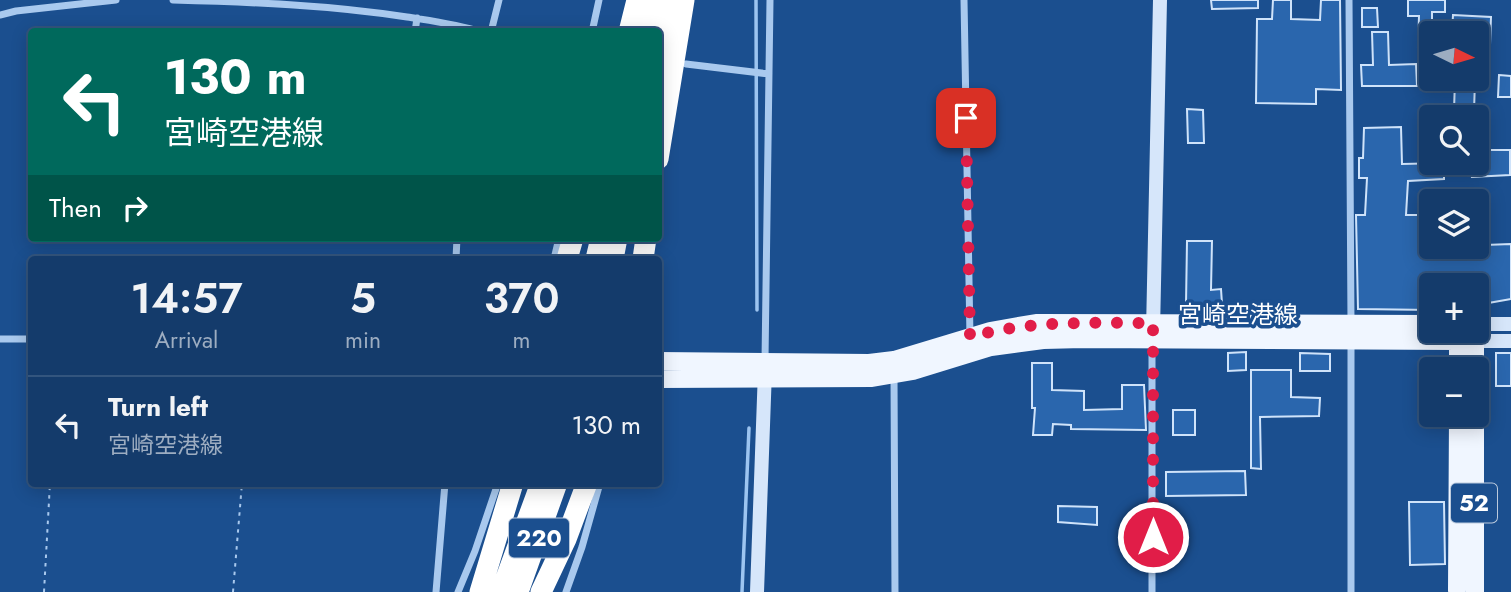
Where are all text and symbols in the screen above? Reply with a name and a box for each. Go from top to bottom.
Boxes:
north arrow [1419,21,1489,91]
map controls [1419,21,1489,427]
text: 130 m [164,42,307,112]
icon: left [49,56,140,147]
pin [936,88,996,148]
icon: arrive [947,99,985,137]
button: search [1419,105,1489,175]
text: 宮崎空港線 [164,110,324,156]
text: Then [49,189,102,227]
icon: right [116,189,154,227]
button: layers [1419,189,1489,259]
text: 14:57 [131,268,243,329]
text: 5 [350,268,376,329]
text: 370 [484,268,559,329]
button: + [1419,273,1489,343]
street label: 宮崎空港線 [1178,297,1298,332]
text: Arrival [155,323,218,357]
text: min [345,323,381,357]
text: m [513,323,531,357]
button: − [1419,357,1489,427]
text: Turn left [108,388,208,426]
icon: left [49,406,87,444]
text: 130 m [571,406,641,444]
text: 宮崎空港線 [108,428,223,462]
road number: 52 [1451,484,1497,523]
position arrow [1116,500,1190,574]
road number: 220 [509,518,569,558]

